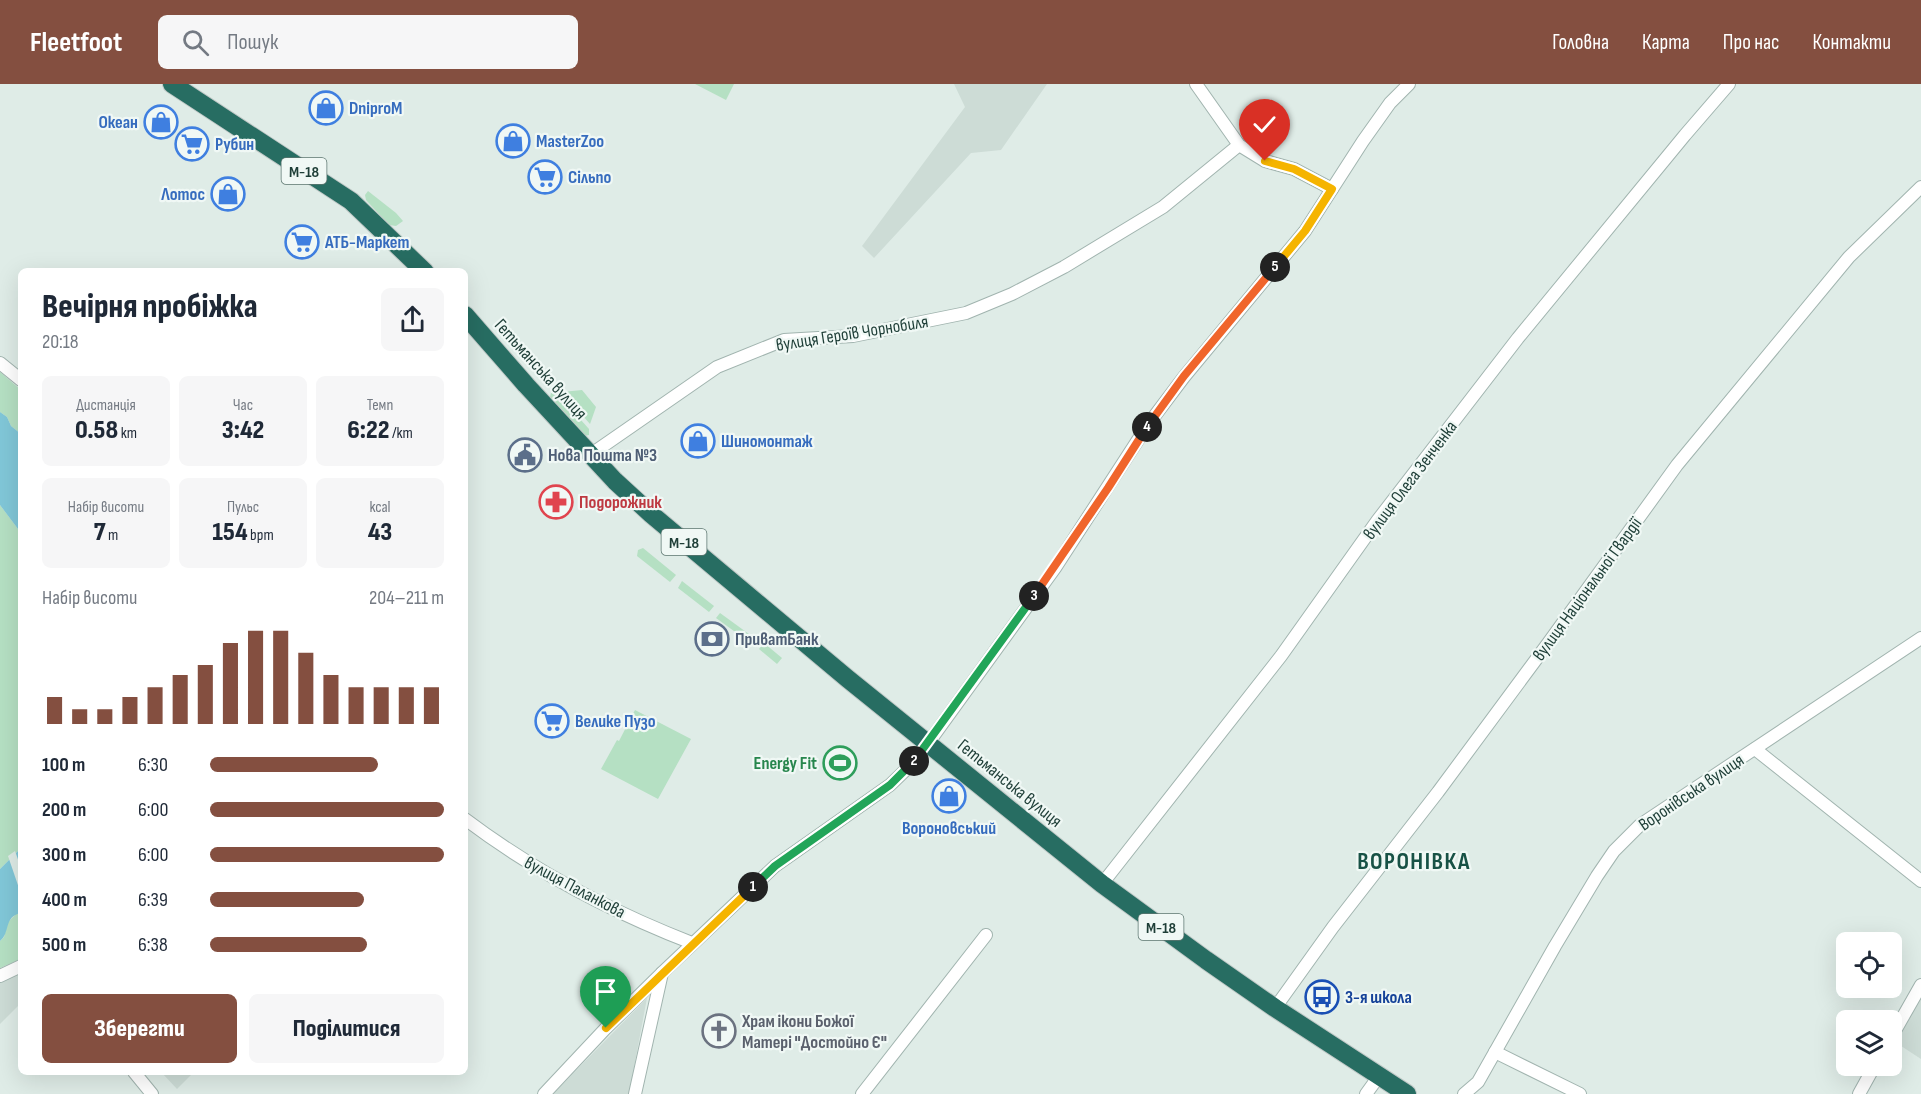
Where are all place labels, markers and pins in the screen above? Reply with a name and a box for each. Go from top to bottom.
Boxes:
shop icon: DniproM [308,90,344,126]
place label: DniproM [349,98,402,119]
pin [1239,99,1290,161]
shop icon: Океан [143,104,179,140]
place label: Океан [98,112,138,133]
shop icon: MasterZoo [495,123,531,159]
supermarket icon: Рубин [174,126,210,162]
place label: MasterZoo [536,131,604,152]
place label: Рубин [215,134,254,155]
supermarket icon: Сільпо [527,159,563,195]
place label: Сільпо [568,167,611,188]
shop icon: Лотос [210,176,246,212]
place label: Лотос [160,184,205,205]
supermarket icon: АТБ-Маркет [284,224,320,260]
place label: АТБ-Маркет [324,232,410,253]
pin: 5 [1260,252,1290,282]
pin: 4 [1132,412,1162,442]
shop icon: Шиномонтаж [680,423,716,459]
place label: Шиномонтаж [721,431,813,452]
public building icon: Нова Пошта №3 [507,437,543,473]
place label: Нова Пошта №3 [548,445,657,466]
pharmacy icon: Подорожник [538,484,574,520]
place label: Подорожник [579,492,662,513]
pin: 3 [1019,581,1049,611]
bank icon: ПриватБанк [694,621,730,657]
place label: ПриватБанк [735,629,819,650]
supermarket icon: Велике Пузо [534,703,570,739]
place label: Велике Пузо [575,711,656,732]
sports icon: Energy Fit [822,745,858,781]
pin: 2 [899,746,929,776]
place label: Energy Fit [754,753,817,774]
shop icon: Вороновський [931,778,967,814]
place label: Вороновський [902,818,996,839]
pin: 1 [738,872,768,902]
pin [580,966,631,1028]
bus stop icon: 3-я школа [1304,979,1340,1015]
place label: 3-я школа [1345,987,1412,1008]
place label: Храм ікони Божої Матері "Достойно Є" [741,1011,887,1053]
church icon: Храм ікони Божої Матері "Достойно Є" [701,1013,737,1049]

